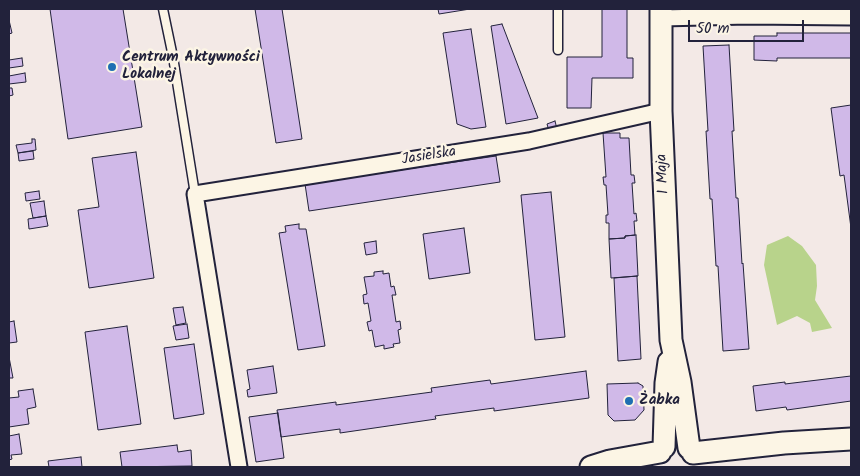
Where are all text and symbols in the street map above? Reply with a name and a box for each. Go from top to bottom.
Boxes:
scale bar [690,10,806,42]
text: 50 m [696,17,730,41]
place label: Centrum Aktywności Lokalnej [122,49,260,84]
marker: Centrum Aktywności Lokalnej [106,61,118,73]
street label: Jasielska [400,144,458,170]
street label: 1 Maja [654,153,674,195]
place label: Żabka [639,392,680,410]
marker: Żabka [623,395,635,407]

